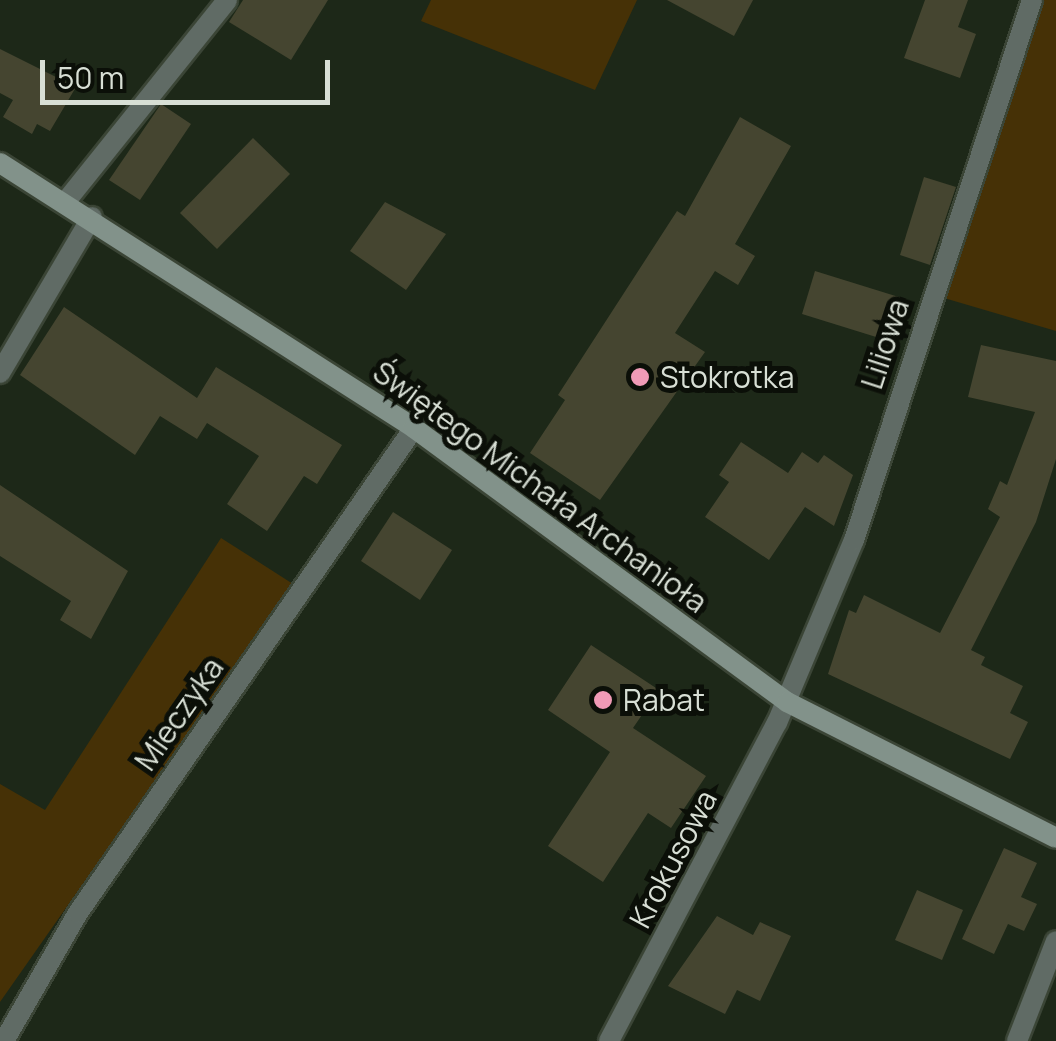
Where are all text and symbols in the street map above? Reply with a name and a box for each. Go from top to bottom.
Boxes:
scale bar [45,40,335,102]
text: 50 m [57,57,124,98]
street label: Liliowa [854,295,916,393]
street label: Świętego Michała Archanioła [366,354,714,620]
place label: Stokrotka [660,359,794,395]
marker: Stokrotka [629,366,651,388]
street label: Mieczyka [127,651,231,777]
place label: Rabat [623,682,705,718]
marker: Rabat [592,689,614,711]
street label: Krokusowa [622,784,724,934]

